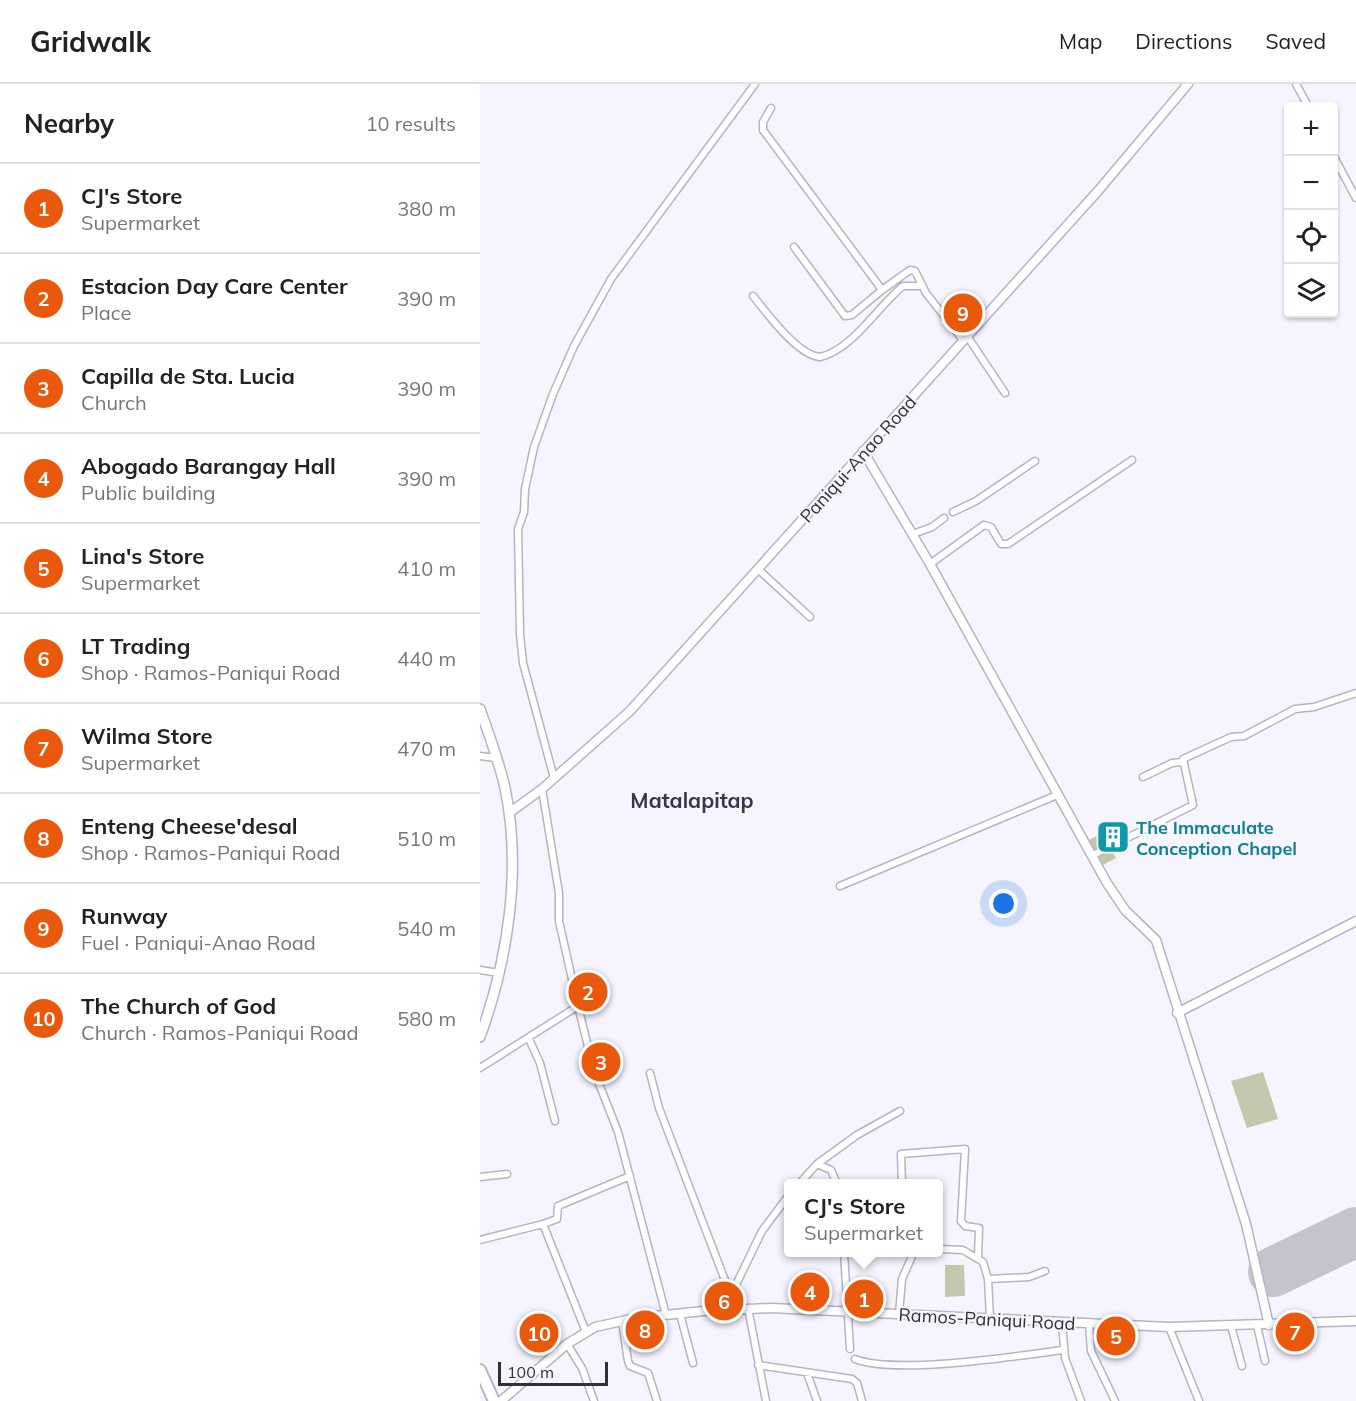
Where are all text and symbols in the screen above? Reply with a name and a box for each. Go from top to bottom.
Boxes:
text: Gridwalk [30,24,151,59]
text: Map [1059,28,1102,54]
text: Directions [1135,28,1232,54]
text: Saved [1265,28,1326,54]
map controls [1284,102,1338,318]
button: + [1284,102,1338,156]
text: Nearby [24,107,114,140]
text: 10 results [366,111,456,136]
button: − [1284,156,1338,210]
text: CJ's Store [81,182,182,210]
text: 1 [38,196,50,221]
text: 380 m [397,196,456,221]
text: Supermarket [81,210,200,235]
button: locate [1284,210,1338,264]
button: layers [1284,264,1338,318]
text: Estacion Day Care Center [81,272,348,300]
text: 2 [38,286,50,311]
text: 390 m [397,286,456,311]
pin: 9 [944,290,982,336]
text: Place [81,300,131,325]
text: Capilla de Sta. Lucia [81,362,295,390]
text: 3 [38,376,50,401]
text: 390 m [397,376,456,401]
text: Church [81,390,147,415]
street label: Paniqui-Anao Road [795,391,921,527]
text: Abogado Barangay Hall [81,452,336,480]
text: 4 [38,466,50,491]
text: 390 m [397,466,456,491]
text: Public building [81,480,216,505]
text: Lina's Store [81,542,204,570]
text: 5 [38,556,50,581]
text: 410 m [397,556,456,581]
text: Supermarket [81,570,200,595]
text: LT Trading [81,632,191,660]
text: 6 [38,646,50,671]
text: 440 m [397,646,456,671]
text: Shop · Ramos-Paniqui Road [81,660,341,685]
text: Wilma Store [81,722,212,750]
text: 7 [38,736,50,761]
text: 470 m [397,736,456,761]
text: Supermarket [81,750,200,775]
district label: Matalapitap [630,787,754,813]
text: Enteng Cheese'desal [81,812,298,840]
place label: The Immaculate Conception Chapel [1136,816,1297,860]
building icon: The Immaculate Conception Chapel [1095,819,1131,855]
text: 8 [38,826,50,851]
text: 510 m [397,826,456,851]
text: Shop · Ramos-Paniqui Road [81,840,341,865]
your location [989,889,1018,918]
text: Runway [81,902,167,930]
text: 9 [38,916,50,941]
text: 540 m [397,916,456,941]
text: Fuel · Paniqui-Anao Road [81,930,316,955]
pin: 2 [568,970,608,1014]
text: The Church of God [81,992,276,1020]
text: 10 [32,1006,56,1031]
text: 580 m [397,1006,456,1031]
text: Church · Ramos-Paniqui Road [81,1020,359,1045]
pin: 3 [582,1040,620,1084]
popup [784,1179,943,1257]
text: CJ's Store [804,1192,905,1220]
text: Supermarket [804,1220,923,1245]
pin: 4 [790,1270,830,1314]
pin: 1 [844,1276,884,1322]
pin: 6 [704,1278,744,1324]
street label: Ramos-Paniqui Road [898,1303,1076,1335]
pin: 8 [626,1308,664,1352]
pin: 10 [520,1310,558,1356]
pin: 7 [1276,1310,1314,1354]
pin: 5 [1096,1314,1136,1358]
scale bar [498,1359,608,1386]
text: 100 m [507,1362,554,1382]

